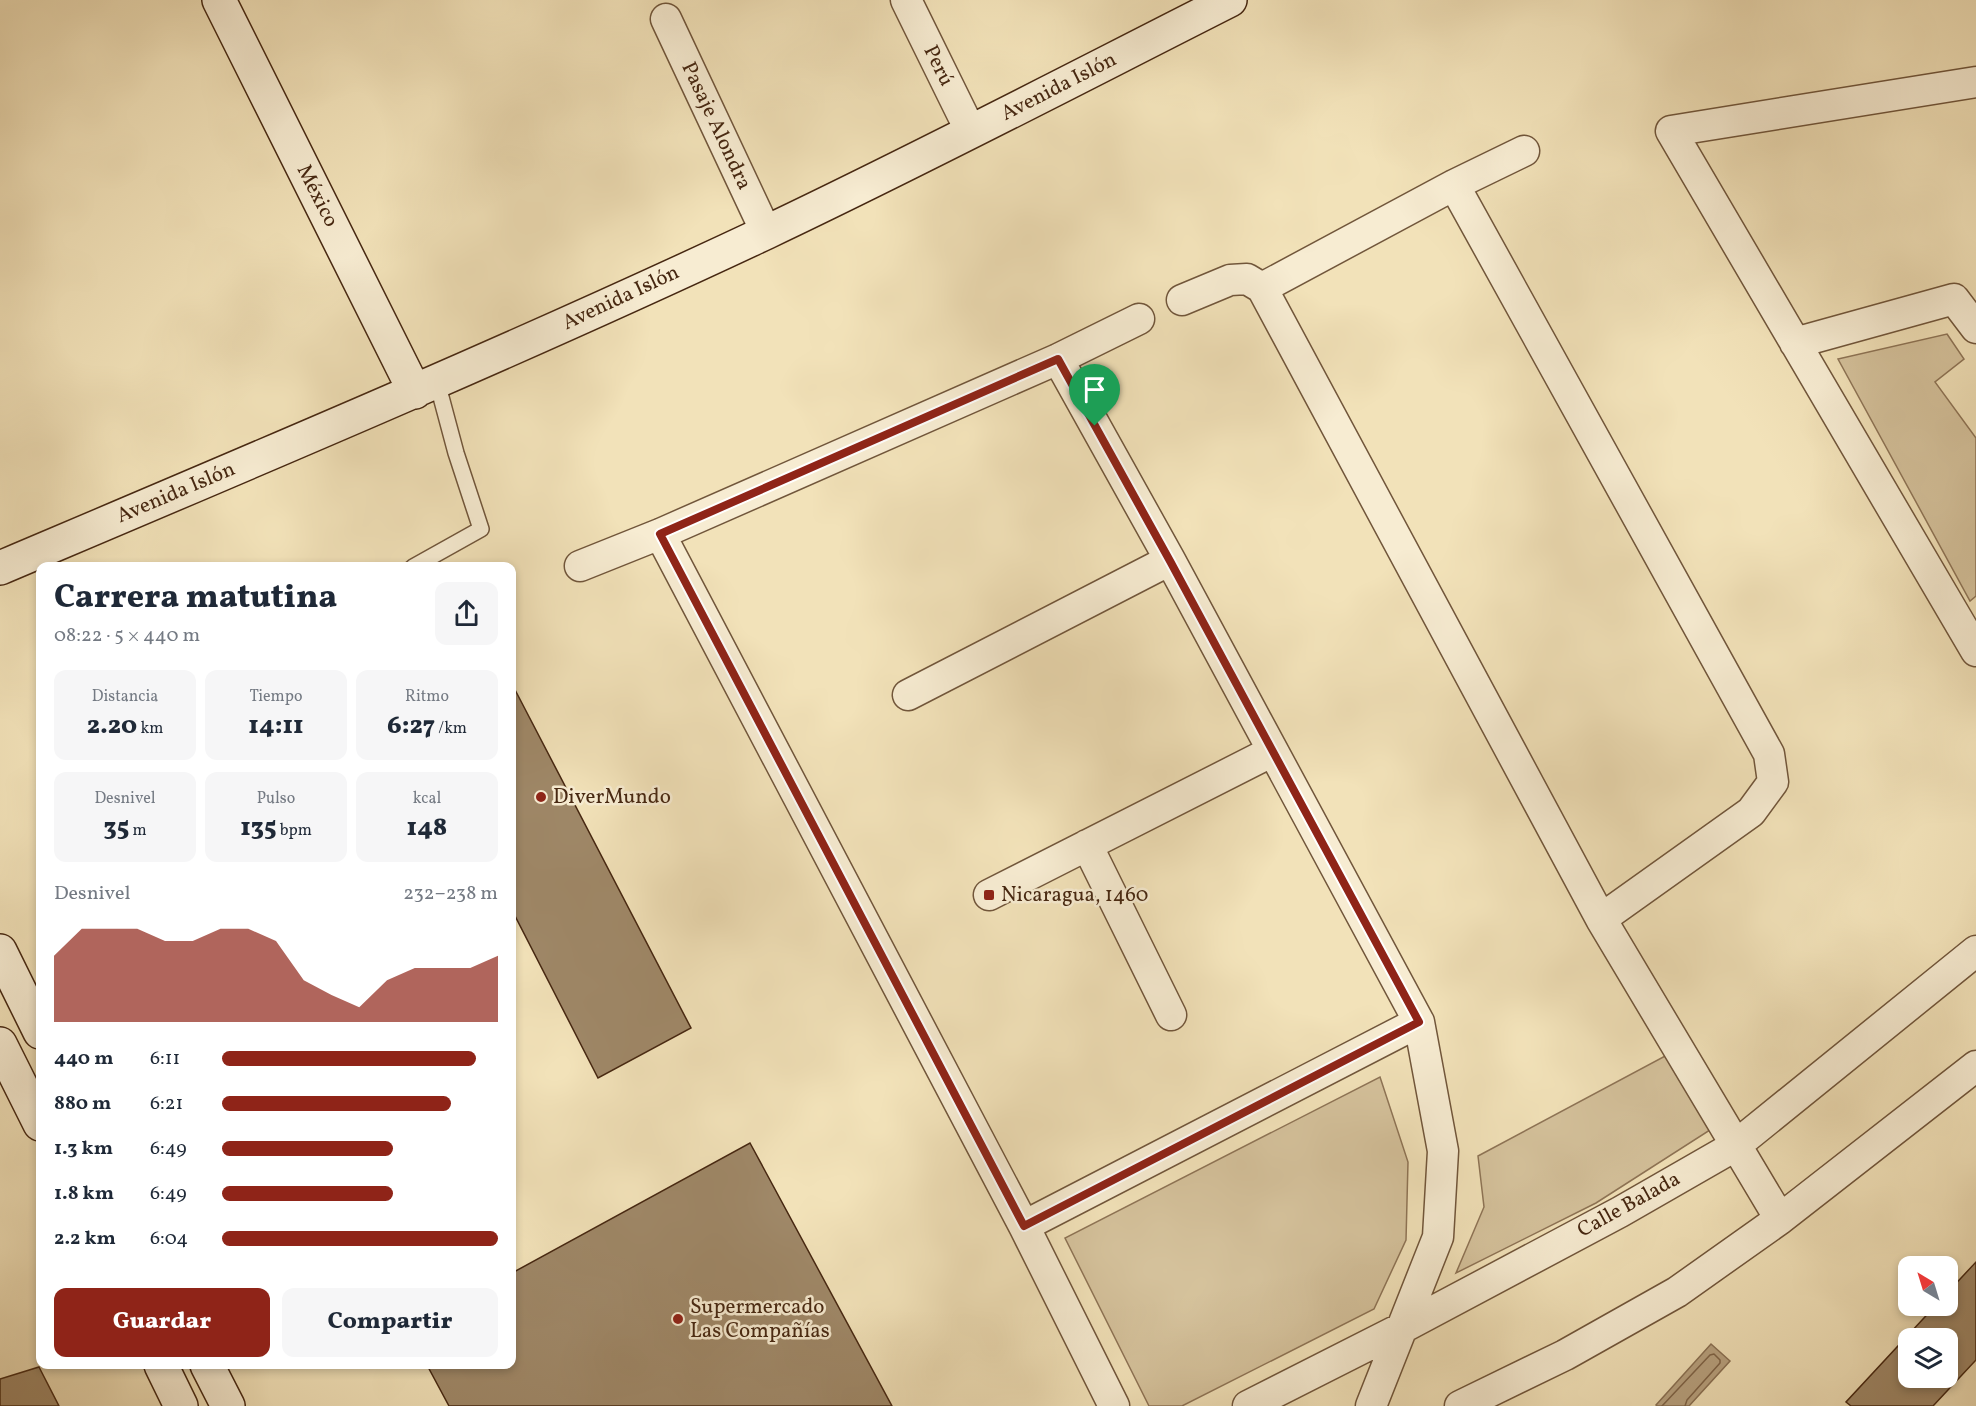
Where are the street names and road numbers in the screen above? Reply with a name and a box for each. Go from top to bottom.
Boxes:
street label: Perú [916,41,960,91]
street label: Avenida Islón [996,45,1122,129]
street label: Pasaje Alondra [674,57,758,195]
street label: México [289,160,345,232]
street label: Avenida Islón [558,258,684,338]
street label: Avenida Islón [112,455,240,531]
street label: Calle Balada [1572,1165,1686,1245]

